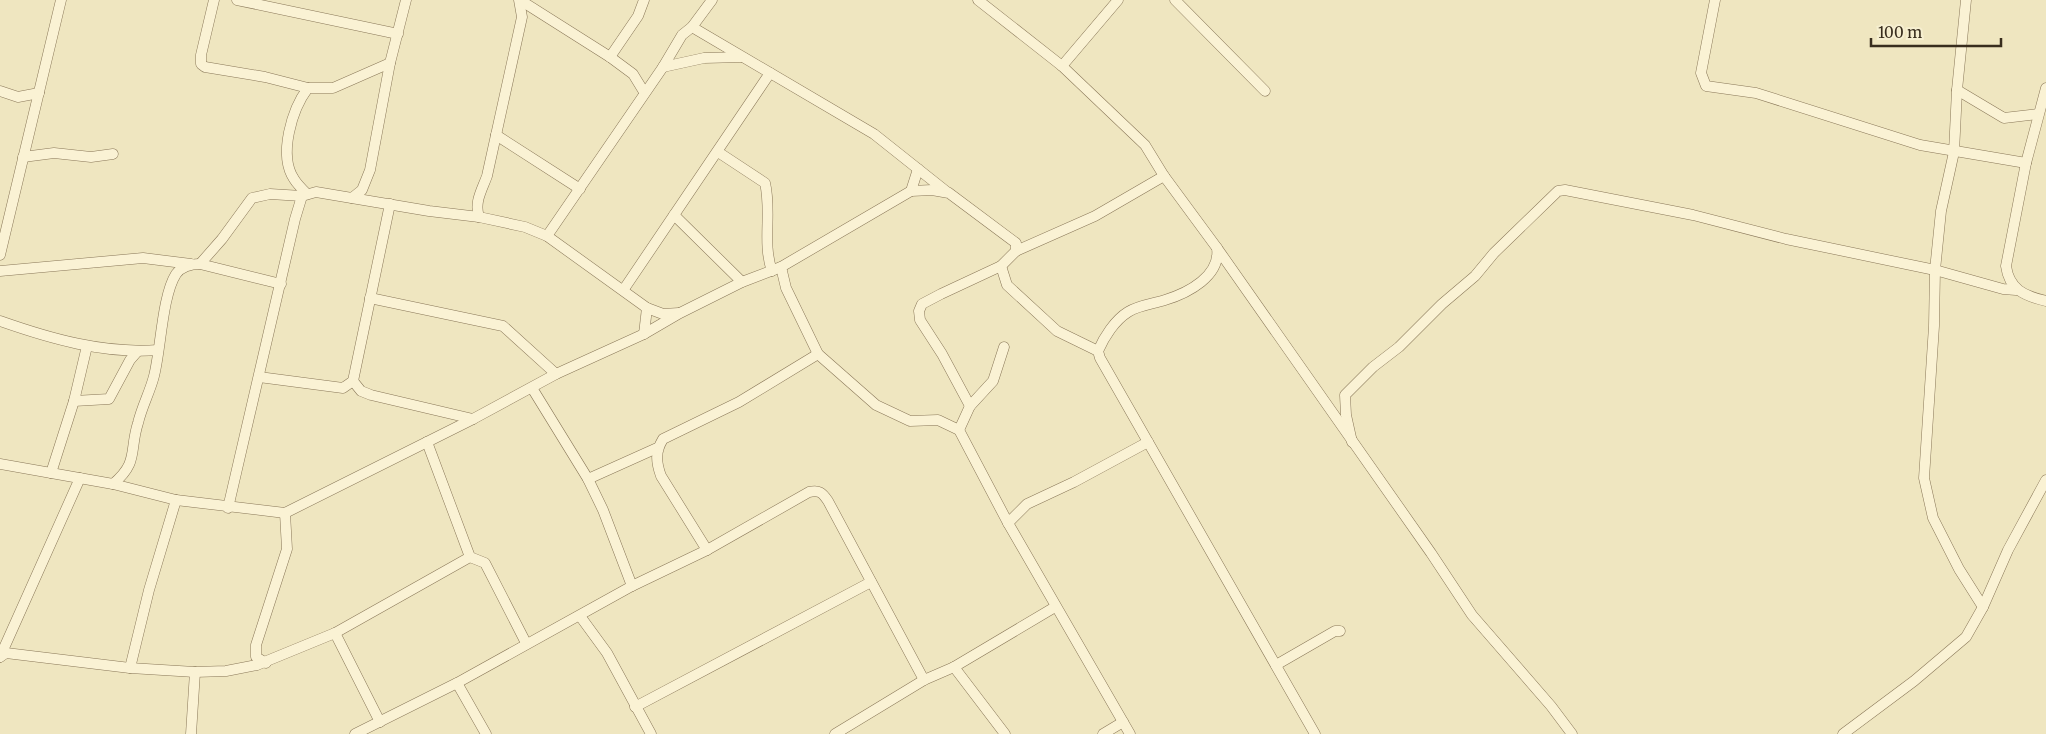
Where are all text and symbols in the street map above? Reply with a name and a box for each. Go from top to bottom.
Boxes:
scale bar [1871,15,2001,47]
text: 100 m [1878,23,1922,42]

